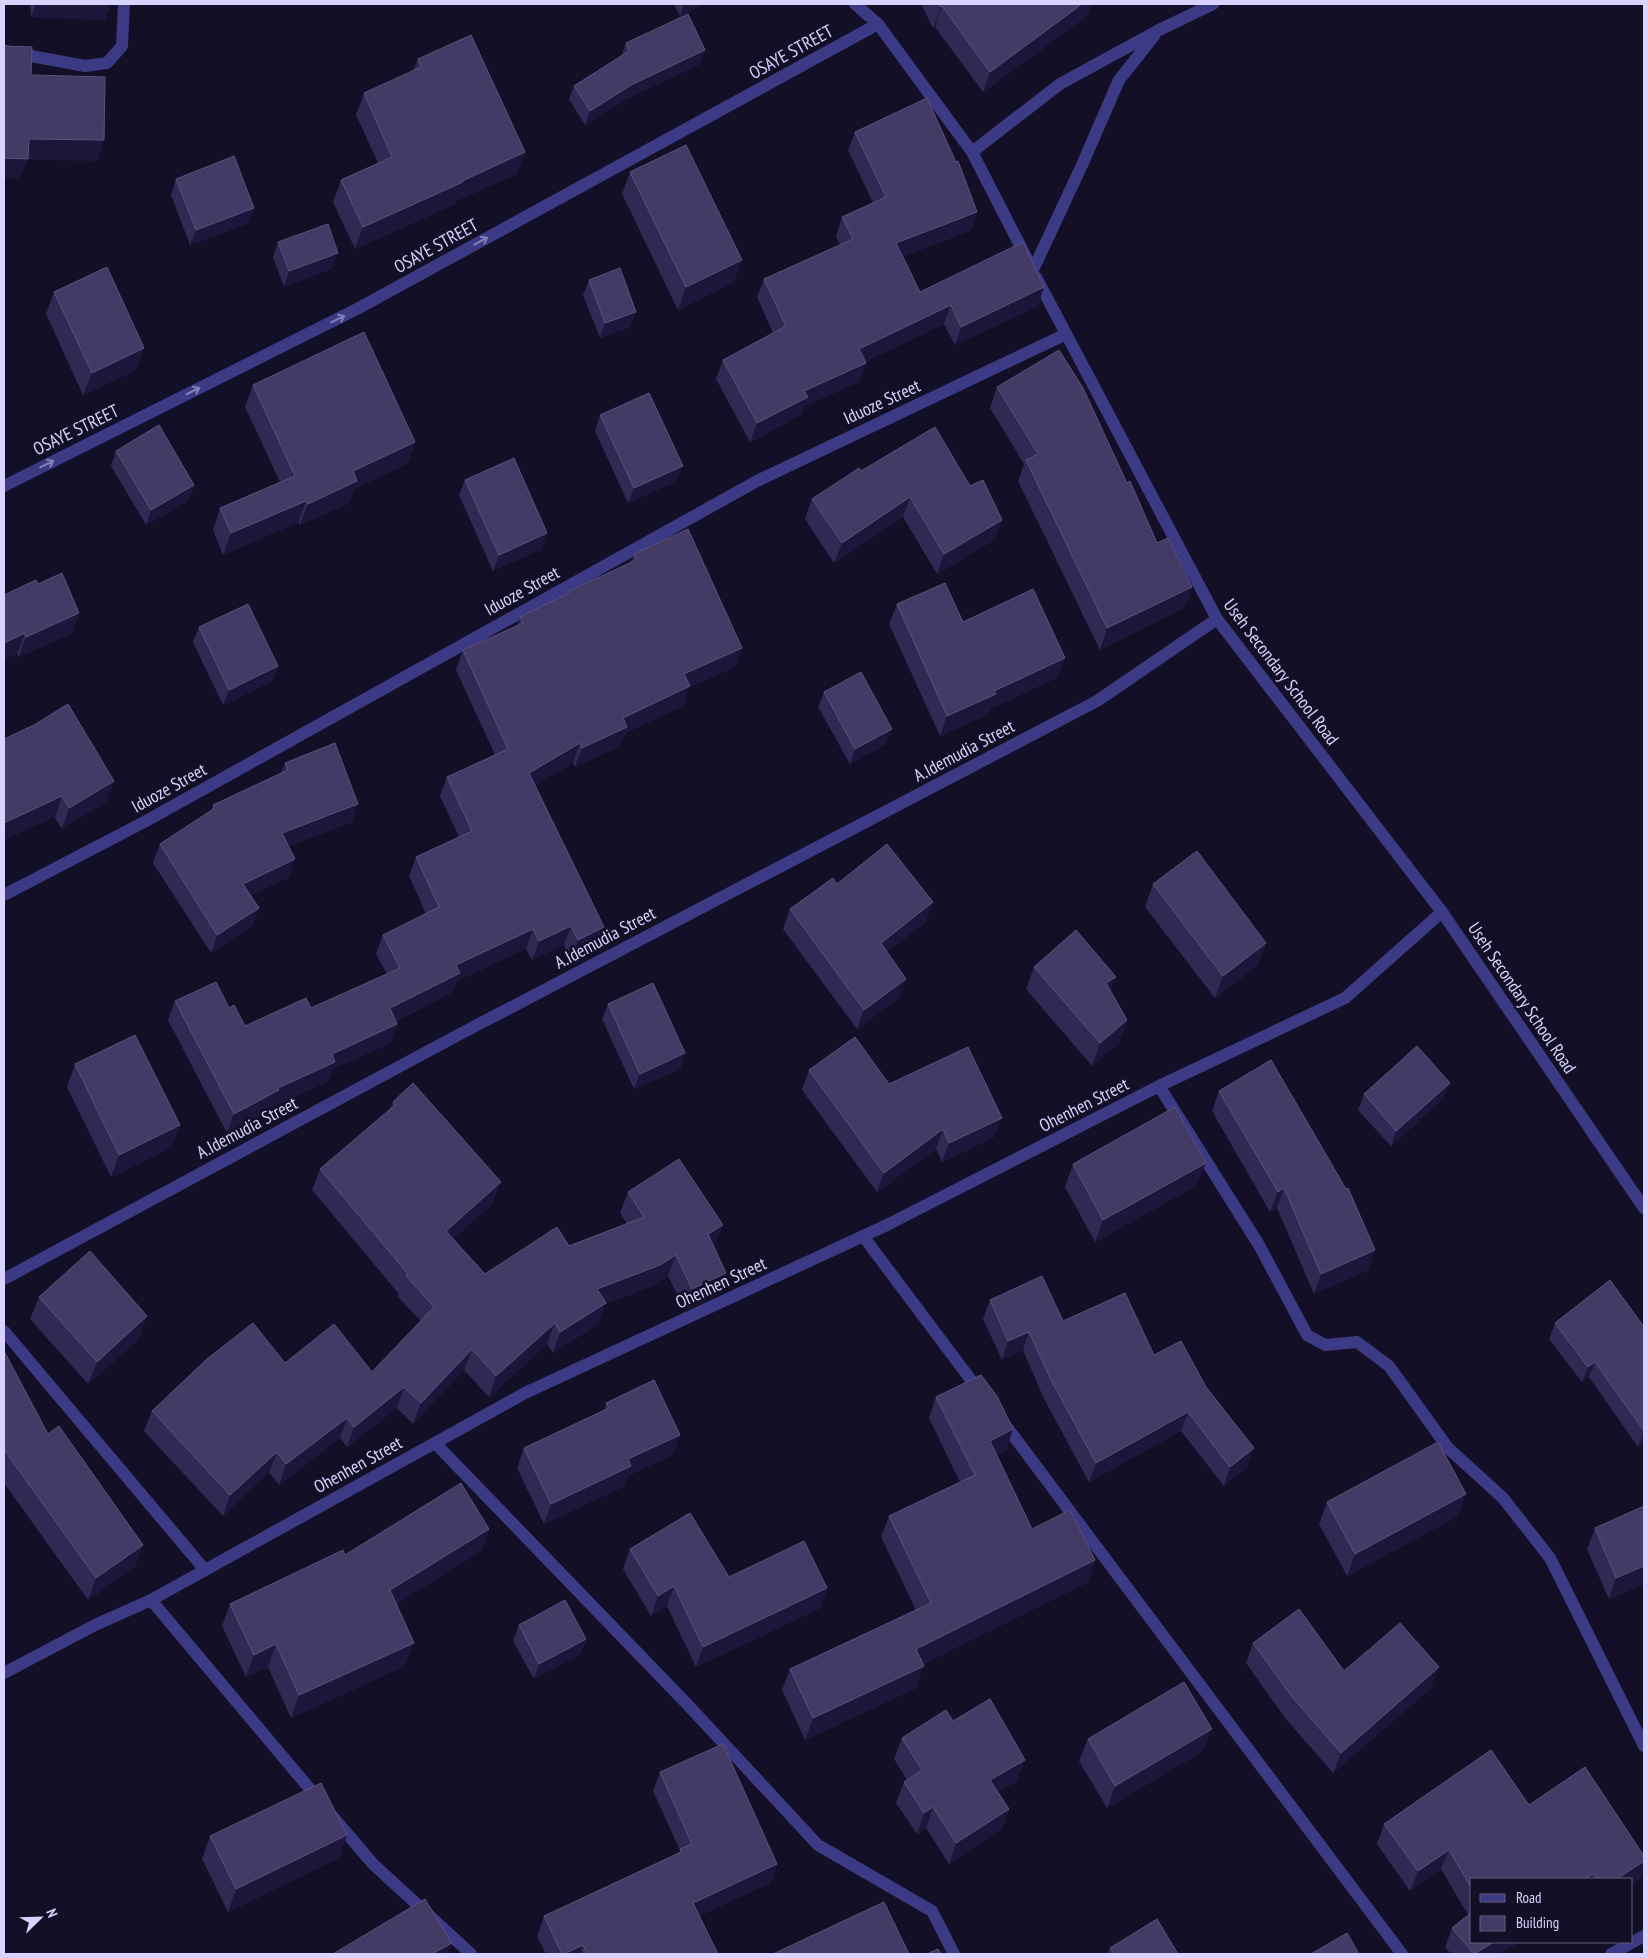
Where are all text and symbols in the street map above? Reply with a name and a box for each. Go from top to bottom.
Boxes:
street label: OSAYE STREET [745,19,837,84]
street label: OSAYE STREET [390,213,482,278]
one-way arrow [473,236,488,246]
one-way arrow [330,314,345,323]
street label: Iduoze Street [840,374,924,429]
one-way arrow [185,386,200,395]
street label: OSAYE STREET [29,399,122,460]
one-way arrow [40,459,55,469]
street label: Iduoze Street [480,561,563,621]
street label: Useh Secondary School Road [1219,594,1344,750]
street label: A.Idemudia Street [909,714,1018,787]
street label: Iduoze Street [127,758,210,818]
street label: A.Idemudia Street [550,901,659,974]
street label: Useh Secondary School Road [1463,918,1582,1078]
street label: Ohenhen Street [1035,1072,1132,1137]
street label: A.Idemudia Street [192,1091,301,1164]
street label: Ohenhen Street [672,1252,770,1314]
street label: Ohenhen Street [310,1431,406,1498]
legend [1470,1878,1633,1943]
text: Road [1516,1888,1542,1907]
north arrow [15,1893,65,1943]
text: N [42,1906,62,1920]
text: Building [1516,1913,1559,1932]

